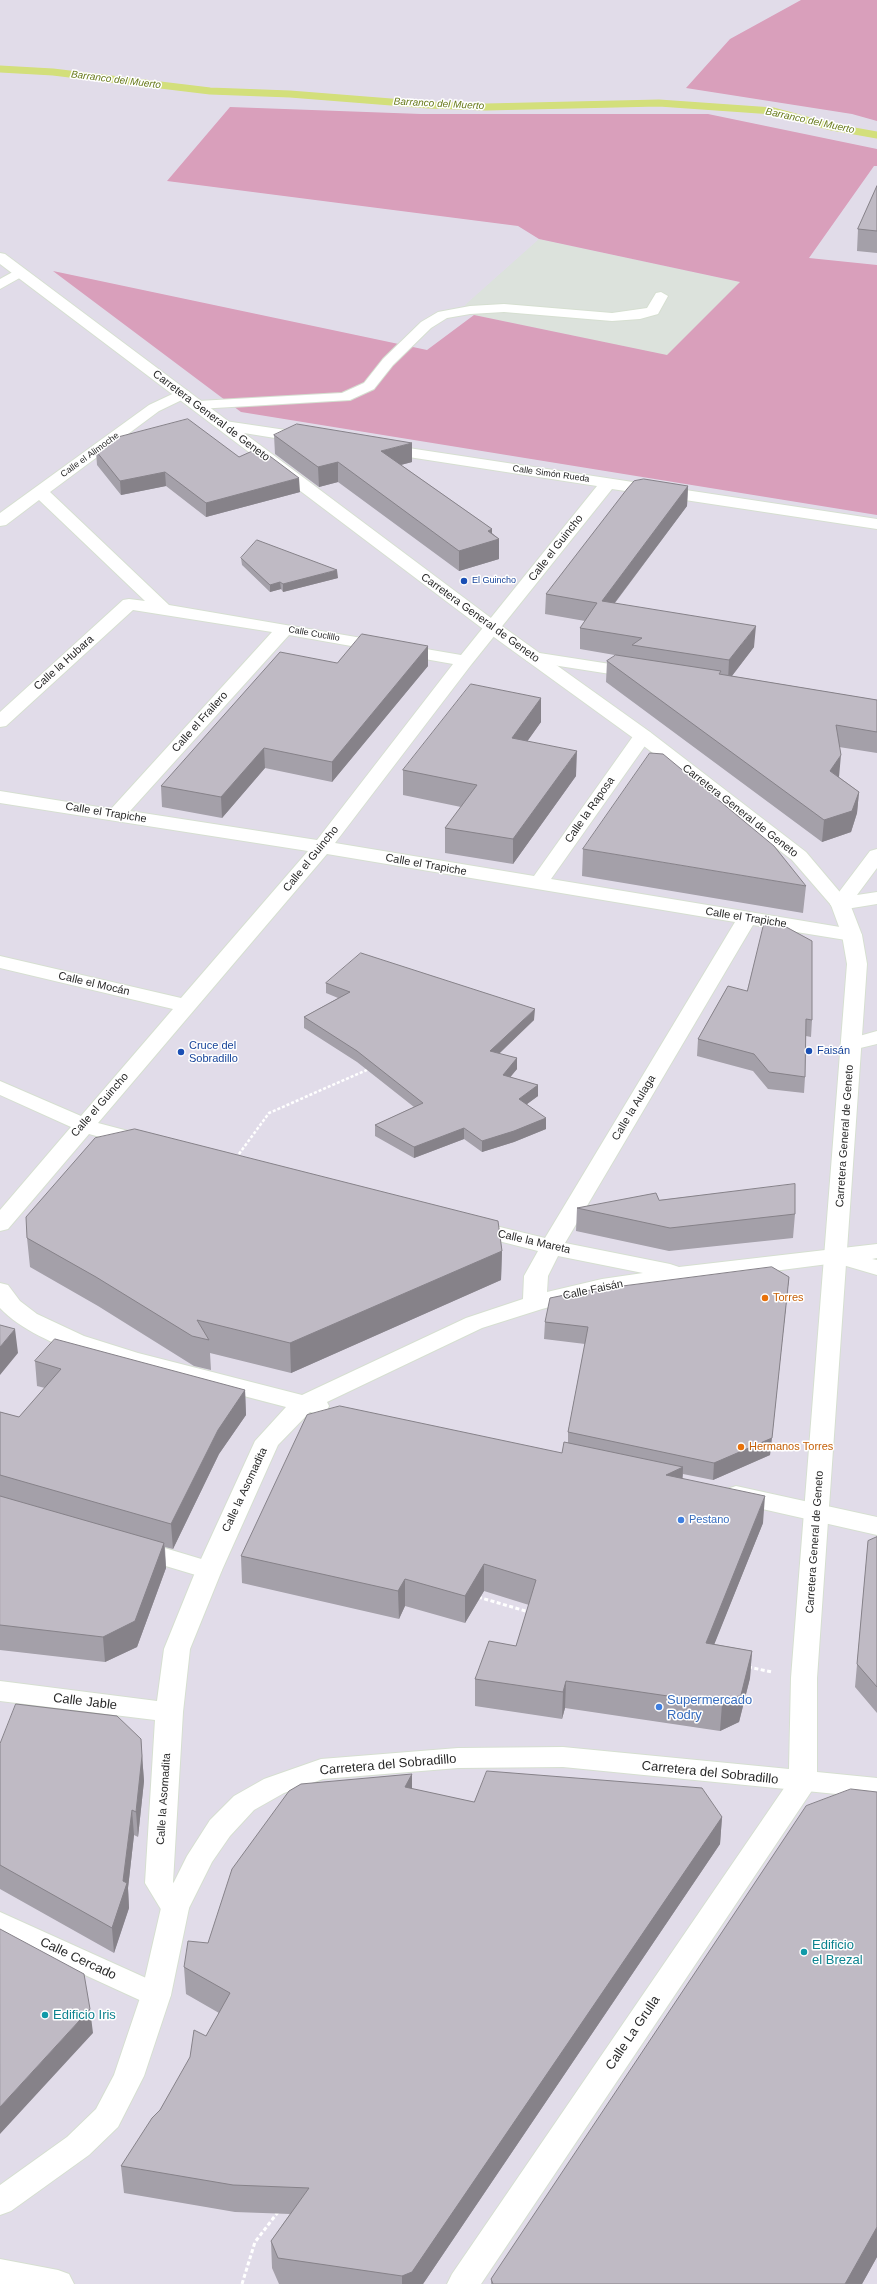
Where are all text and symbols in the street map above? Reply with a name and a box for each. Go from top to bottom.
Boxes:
water label: Barranco del Muerto [70,69,162,91]
water label: Barranco del Muerto [393,96,485,112]
water label: Barranco del Muerto [764,106,856,136]
street label: Carretera General de Geneto [150,368,272,464]
street label: Calle el Alimoche [59,430,121,480]
street label: Calle Simón Rueda [512,463,590,485]
street label: Calle el Guincho [526,512,586,584]
street label: Carretera General de Geneto [418,571,542,665]
marker: El Guincho [459,576,469,586]
place label: El Guincho [472,576,516,586]
street label: Calle Cuclillo [287,624,341,644]
street label: Calle la Hubara [31,633,97,693]
street label: Calle el Frailero [169,689,231,755]
street label: Carretera General de Geneto [680,762,800,860]
street label: Calle la Raposa [562,774,618,846]
street label: Calle el Trapiche [64,800,148,826]
street label: Calle el Guincho [280,823,342,895]
street label: Calle el Trapiche [384,851,468,879]
street label: Calle el Trapiche [704,905,788,931]
street label: Calle el Mocán [57,969,131,999]
place label: Cruce del Sobradillo [189,1039,238,1065]
place label: Faisán [817,1044,850,1058]
marker: Faisán [804,1046,814,1056]
marker: Cruce del Sobradillo [176,1047,186,1057]
street label: Carretera General de Geneto [833,1064,857,1208]
street label: Calle el Guincho [69,1070,131,1140]
street label: Calle la Aulaga [609,1073,659,1143]
street label: Calle la Mareta [496,1227,572,1257]
street label: Calle Faisán [562,1277,624,1303]
place label: Torres [773,1291,804,1305]
marker: Torres [760,1293,770,1303]
place label: Hermanos Torres [749,1440,833,1454]
marker: Hermanos Torres [736,1442,746,1452]
street label: Calle la Asomadita [220,1446,270,1534]
street label: Carretera General de Geneto [803,1470,827,1614]
place label: Pestano [689,1513,729,1527]
marker: Pestano [676,1515,686,1525]
street label: Calle Jable [52,1690,118,1714]
place label: Supermercado Rodry [667,1692,752,1723]
marker: Supermercado Rodry [654,1702,664,1712]
street label: Carretera del Sobradillo [319,1751,457,1779]
street label: Calle la Asomadita [154,1753,174,1845]
street label: Carretera del Sobradillo [641,1758,779,1788]
street label: Calle Cercado [37,1935,119,1983]
place label: Edificio el Brezal [812,1937,863,1968]
marker: Edificio el Brezal [799,1947,809,1957]
street label: Calle La Grulla [602,1993,664,2073]
place label: Edificio Iris [53,2007,116,2023]
marker: Edificio Iris [40,2010,50,2020]

